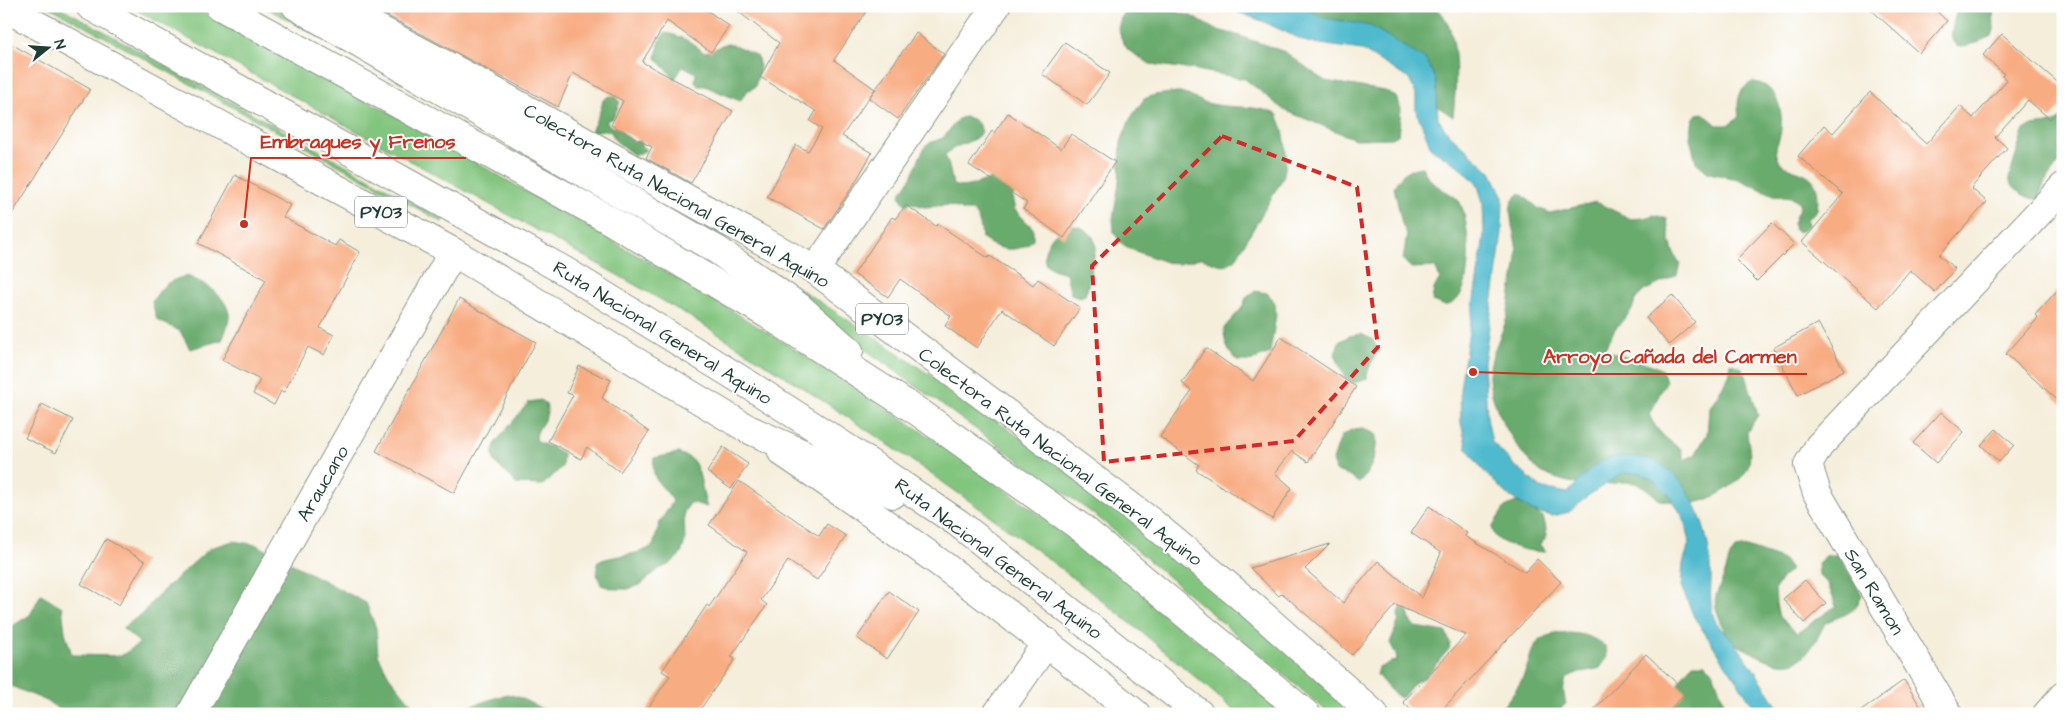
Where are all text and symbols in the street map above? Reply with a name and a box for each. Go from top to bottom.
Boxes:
north arrow [22,22,72,72]
text: N [49,37,70,52]
street label: Colectora Ruta Nacional General Aquino [518,97,834,295]
callout: Embragues y Frenos [251,123,466,158]
text: Embragues y Frenos [260,128,456,157]
road number: PY03 [355,196,407,228]
street label: Ruta Nacional General Aquino [547,255,777,412]
road number: PY03 [856,304,908,334]
callout: Arroyo Cañada del Carmen [1533,339,1807,374]
street label: Colectora Ruta Nacional General Aquino [915,342,1207,570]
text: Arroyo Cañada del Carmen [1543,343,1797,372]
street label: Araucano [291,440,356,527]
street label: Ruta Nacional General Aquino [891,473,1107,643]
street label: San Ramon [1837,543,1910,640]

